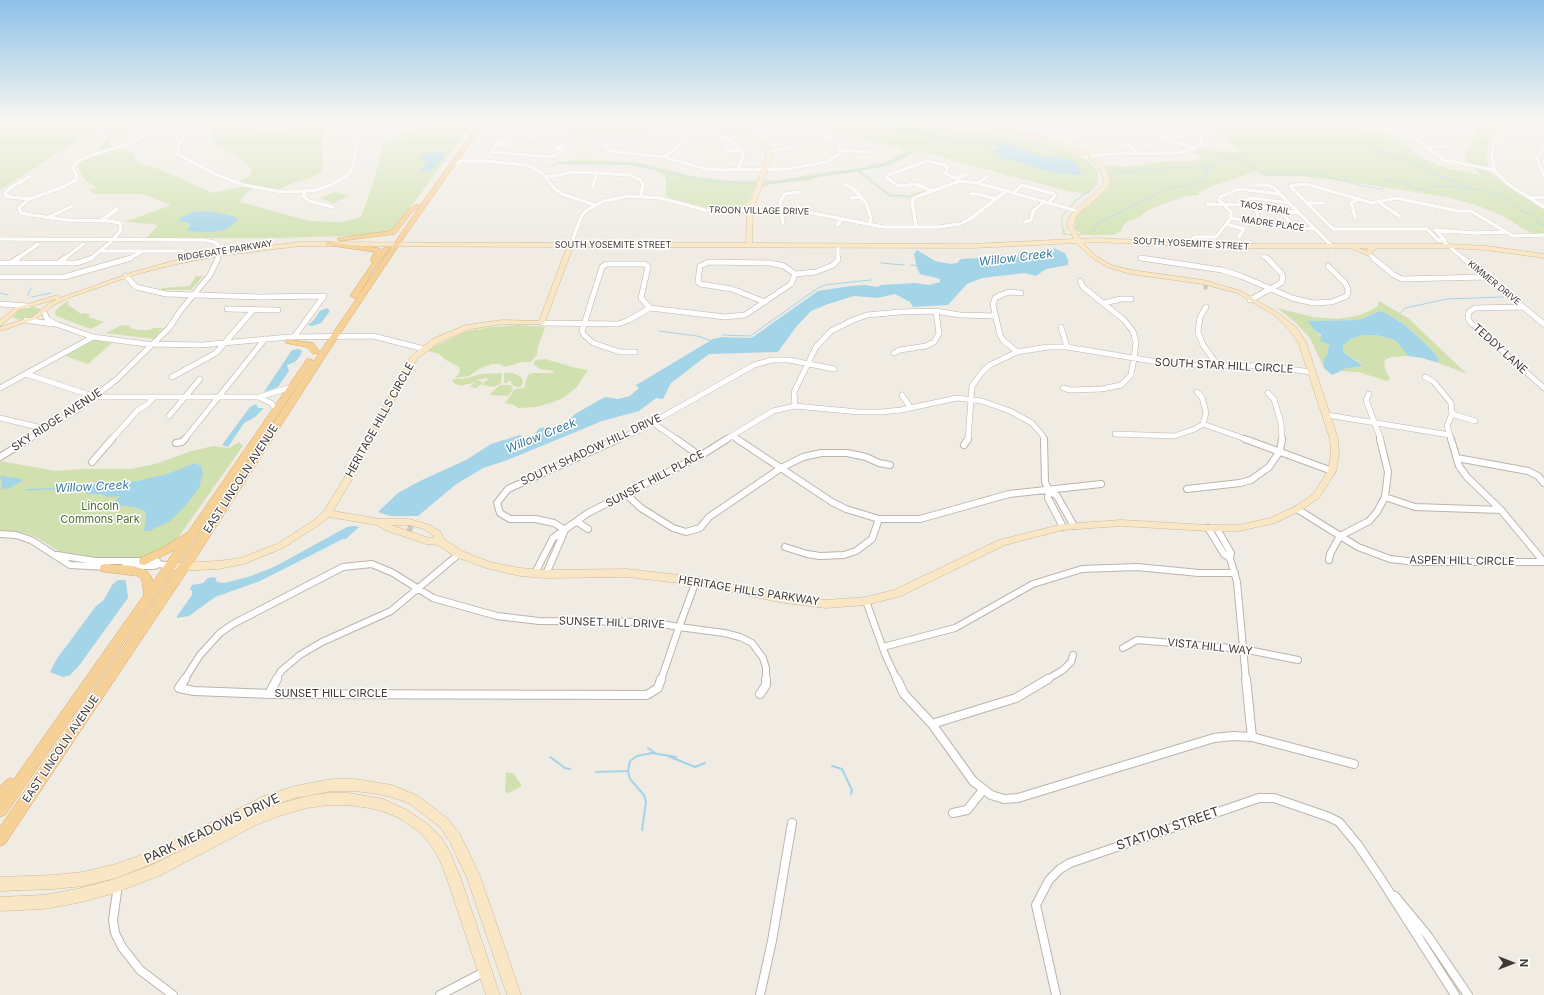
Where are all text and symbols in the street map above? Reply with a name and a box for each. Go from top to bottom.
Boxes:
street label: TAOS TRAIL [1239,199,1291,217]
street label: TROON VILLAGE DRIVE [709,205,809,217]
street label: MADRE PLACE [1241,214,1305,234]
street label: SOUTH YOSEMITE STREET [1133,236,1249,252]
street label: RIDGEGATE PARKWAY [177,238,273,264]
street label: SOUTH YOSEMITE STREET [555,240,671,250]
water label: Willow Creek [978,246,1054,270]
street label: KIMMER DRIVE [1465,258,1523,308]
street label: TEDDY LANE [1470,321,1530,377]
street label: SOUTH STAR HILL CIRCLE [1154,356,1294,376]
street label: HERITAGE HILLS CIRCLE [343,360,417,480]
street label: SKY RIDGE AVENUE [9,386,105,454]
street label: SOUTH SHADOW HILL DRIVE [518,411,664,489]
water label: Willow Creek [504,415,578,457]
street label: EAST LINCOLN AVENUE [201,422,281,536]
street label: SUNSET HILL PLACE [604,448,706,510]
water label: Willow Creek [55,478,129,496]
park label: Lincoln Commons Park [60,500,140,526]
street label: ASPEN HILL CIRCLE [1409,553,1515,569]
street label: HERITAGE HILLS PARKWAY [678,573,820,609]
street label: SUNSET HILL DRIVE [559,615,665,631]
street label: VISTA HILL WAY [1167,636,1253,658]
street label: SUNSET HILL CIRCLE [275,687,387,701]
street label: EAST LINCOLN AVENUE [20,693,102,805]
street label: PARK MEADOWS DRIVE [142,791,282,867]
street label: STATION STREET [1114,804,1222,854]
north arrow [1492,943,1532,983]
text: N [1517,959,1531,967]

